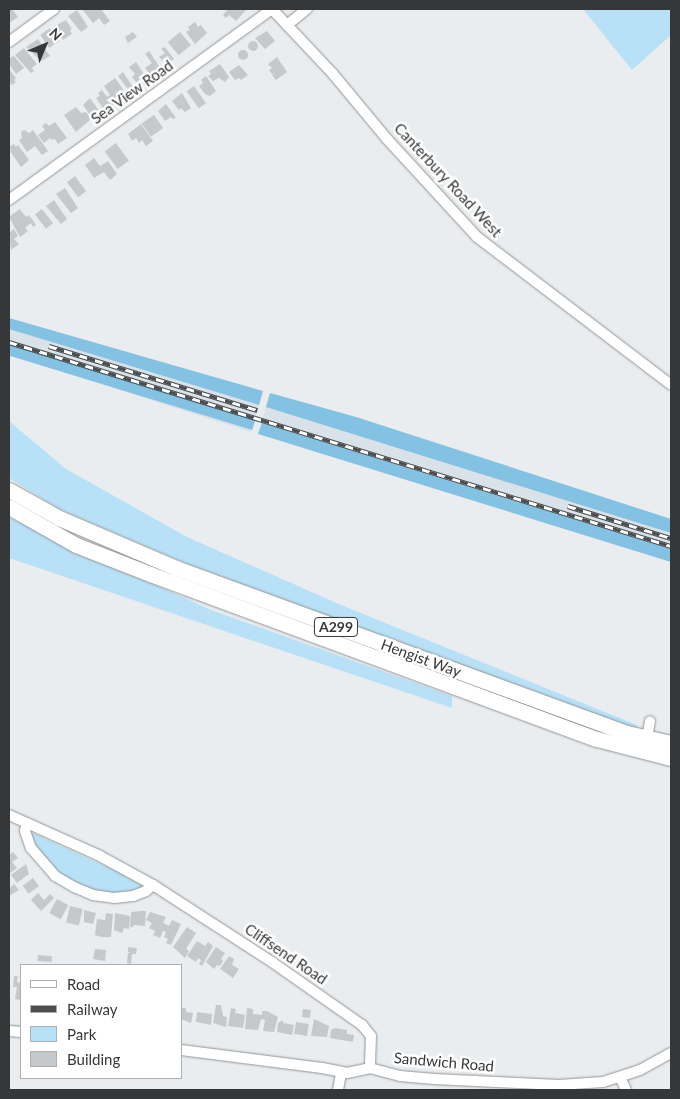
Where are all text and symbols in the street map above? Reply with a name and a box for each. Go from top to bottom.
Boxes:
north arrow [20,20,70,70]
text: N [46,24,66,44]
street label: Sea View Road [87,56,177,128]
street label: Canterbury Road West [390,119,506,241]
road number: A299 [314,616,358,638]
street label: Hengist Way [378,635,464,681]
street label: Cliffsend Road [241,920,331,988]
legend [20,964,182,1079]
text: Road [67,975,100,993]
text: Railway [67,1000,118,1018]
text: Park [67,1025,96,1043]
street label: Sandwich Road [393,1049,495,1075]
text: Building [67,1050,120,1068]

